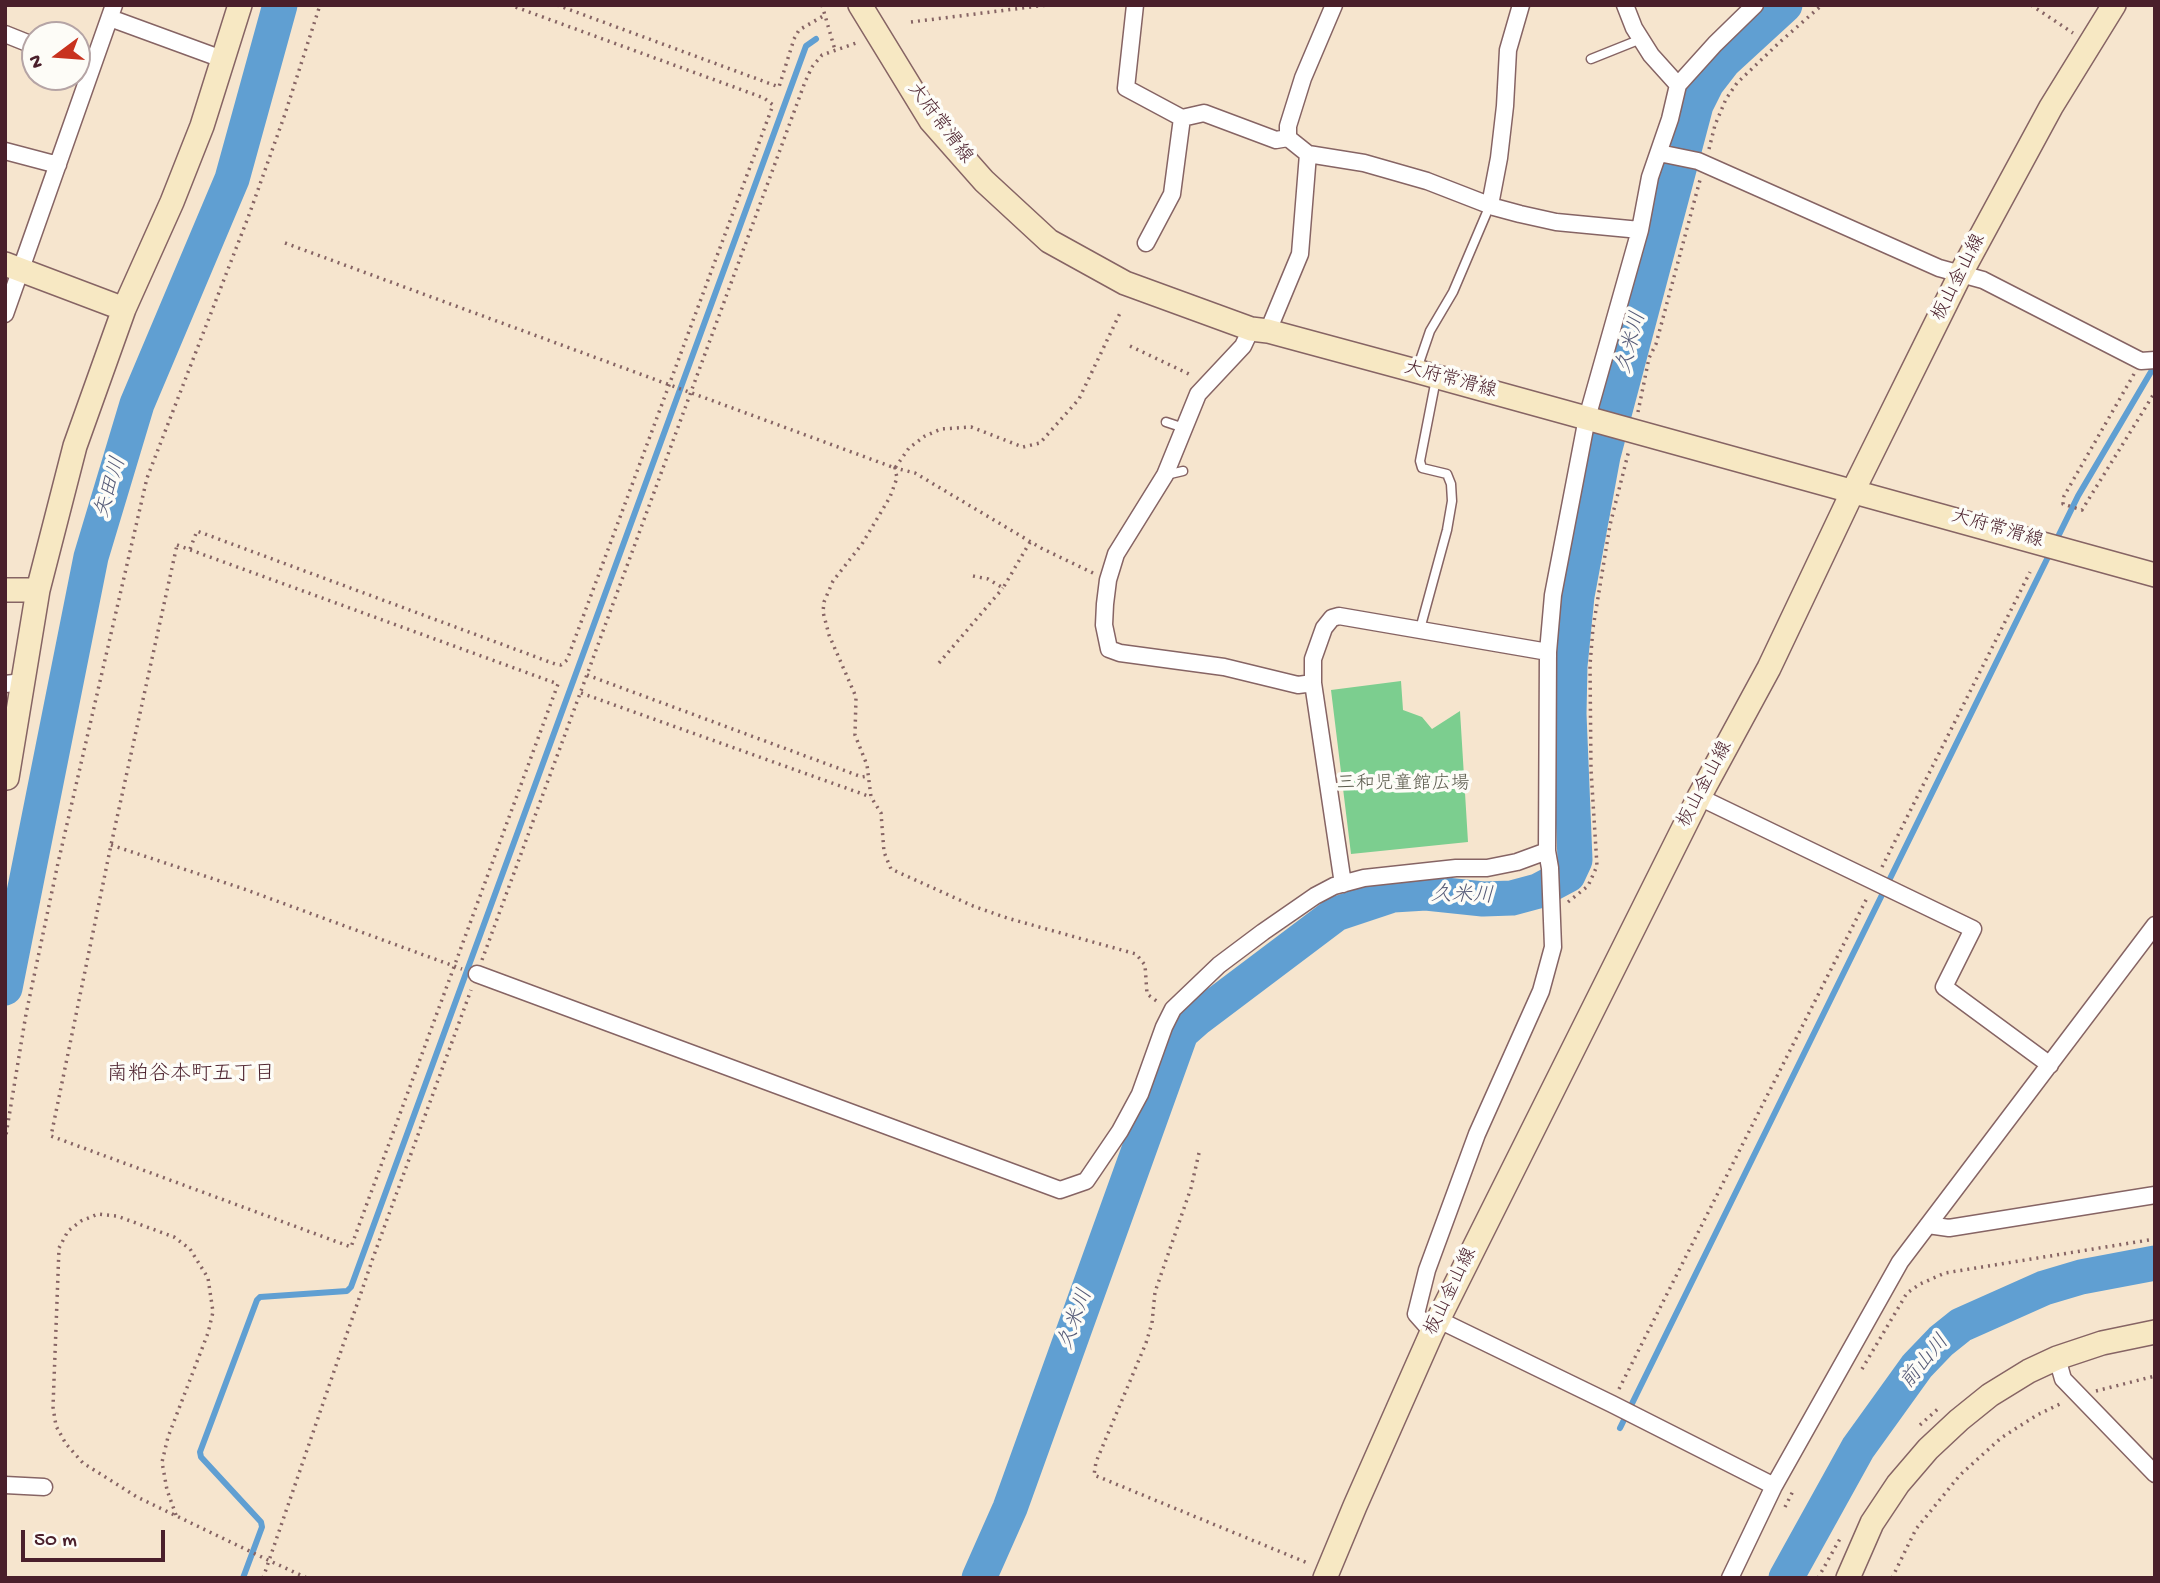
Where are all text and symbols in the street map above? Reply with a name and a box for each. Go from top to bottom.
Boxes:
north arrow [21,21,91,91]
text: N [24,52,50,71]
street label: 大府常滑線 [901,79,977,169]
street label: 板山金山線 [1928,231,1992,325]
water label: 久米川 [1613,309,1653,377]
street label: 大府常滑線 [1401,358,1499,404]
water label: 矢田川 [91,454,133,522]
street label: 大府常滑線 [1948,506,2046,554]
street label: 板山金山線 [1674,738,1738,832]
park label: 三和児童館広場 [1337,774,1469,796]
water label: 久米川 [1430,883,1494,911]
district label: 南粕谷本町五丁目 [107,1063,275,1089]
street label: 板山金山線 [1421,1244,1483,1340]
water label: 久米川 [1054,1286,1100,1354]
water label: 前山川 [1896,1331,1956,1395]
scale bar [24,1516,168,1560]
text: 50 m [34,1529,77,1554]

